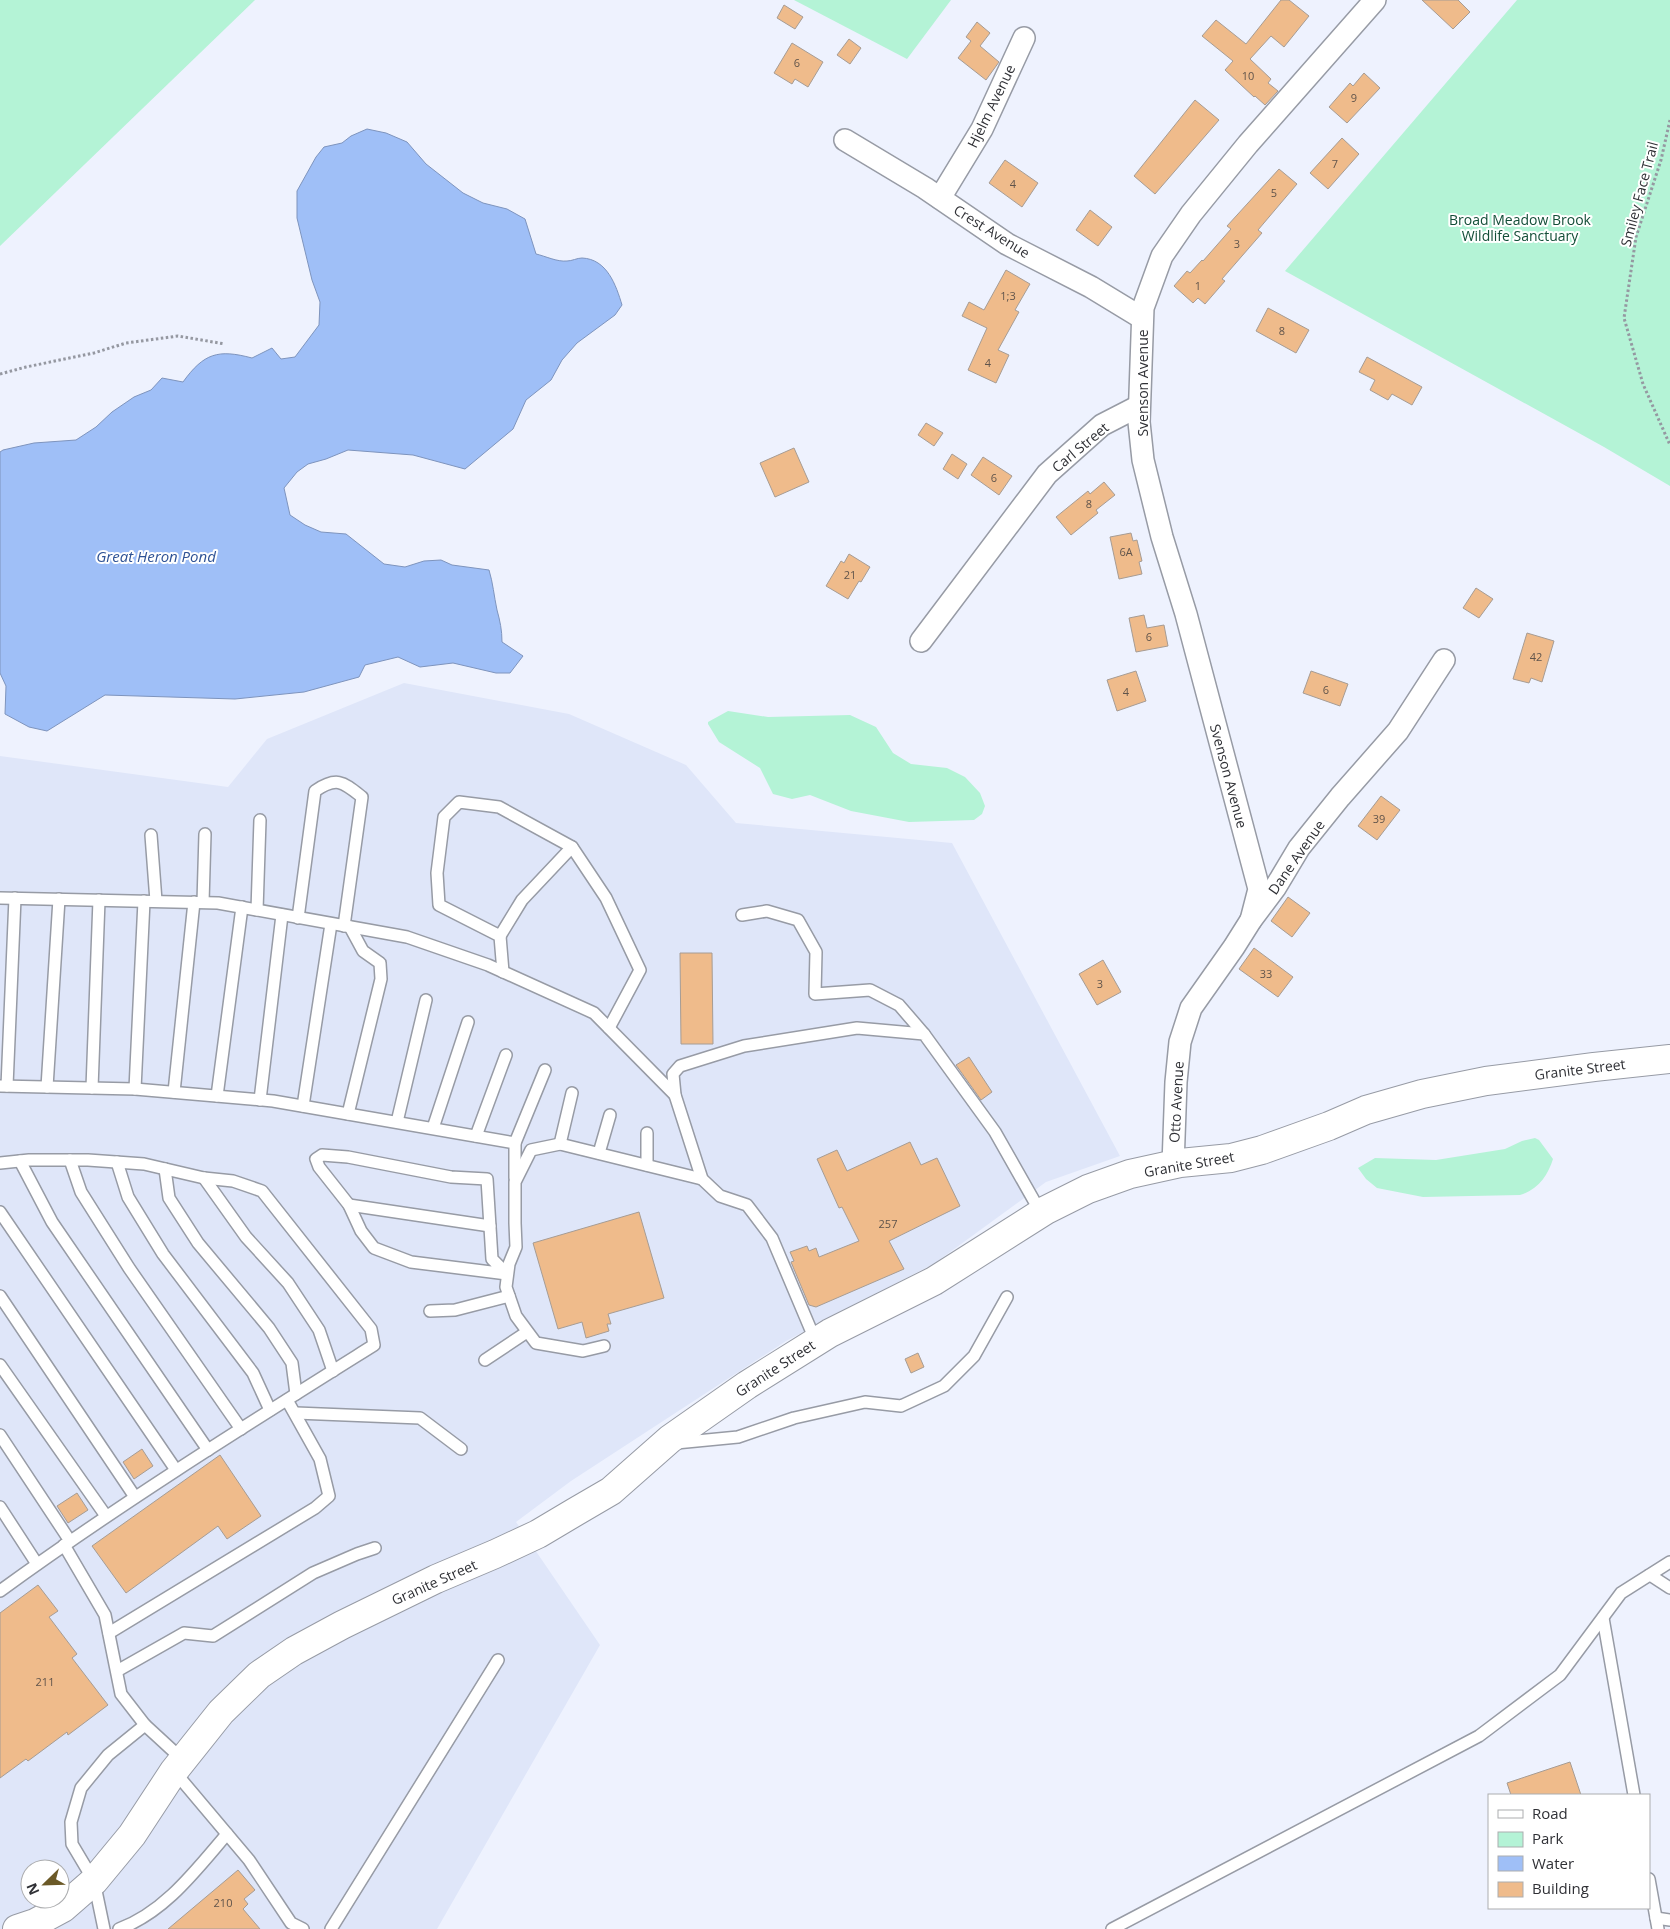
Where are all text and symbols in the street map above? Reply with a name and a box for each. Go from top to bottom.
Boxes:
house number: 6 [794,55,800,70]
street label: Hjelm Avenue [963,61,1019,151]
house number: 10 [1242,68,1254,83]
house number: 9 [1351,90,1357,105]
street label: Smiley Face Trail [1616,140,1662,248]
house number: 7 [1332,156,1338,171]
house number: 4 [1010,176,1017,191]
house number: 5 [1271,185,1277,200]
street label: Crest Avenue [950,200,1034,262]
park label: Broad Meadow Brook Wildlife Sanctuary [1449,210,1592,245]
house number: 3 [1234,236,1240,251]
house number: 1 [1195,278,1201,293]
house number: 1;3 [1000,288,1016,303]
house number: 8 [1279,323,1285,338]
street label: Svenson Avenue [1133,329,1152,437]
house number: 4 [985,355,992,370]
street label: Carl Street [1048,418,1112,476]
house number: 6 [991,470,997,485]
house number: 8 [1086,496,1092,511]
house number: 6A [1119,544,1133,559]
water label: Great Heron Pond [96,546,216,566]
house number: 21 [844,567,856,582]
house number: 6 [1146,629,1152,644]
house number: 42 [1530,649,1542,664]
house number: 6 [1323,682,1329,697]
house number: 4 [1123,684,1130,699]
street label: Svenson Avenue [1206,722,1252,830]
house number: 39 [1373,811,1385,826]
street label: Dane Avenue [1263,816,1329,898]
house number: 33 [1260,966,1272,981]
house number: 3 [1097,976,1103,991]
street label: Granite Street [1533,1054,1627,1084]
street label: Otto Avenue [1164,1061,1188,1143]
street label: Granite Street [1142,1147,1236,1181]
house number: 257 [879,1216,897,1231]
street label: Granite Street [732,1335,819,1401]
street label: Granite Street [388,1555,480,1609]
house number: 211 [36,1674,54,1689]
legend [1488,1794,1650,1909]
text: Road [1532,1803,1568,1823]
text: Park [1532,1828,1563,1848]
text: Water [1532,1853,1574,1873]
north arrow [20,1859,70,1909]
text: Building [1532,1878,1589,1898]
text: N [22,1880,44,1898]
house number: 210 [214,1895,232,1910]

